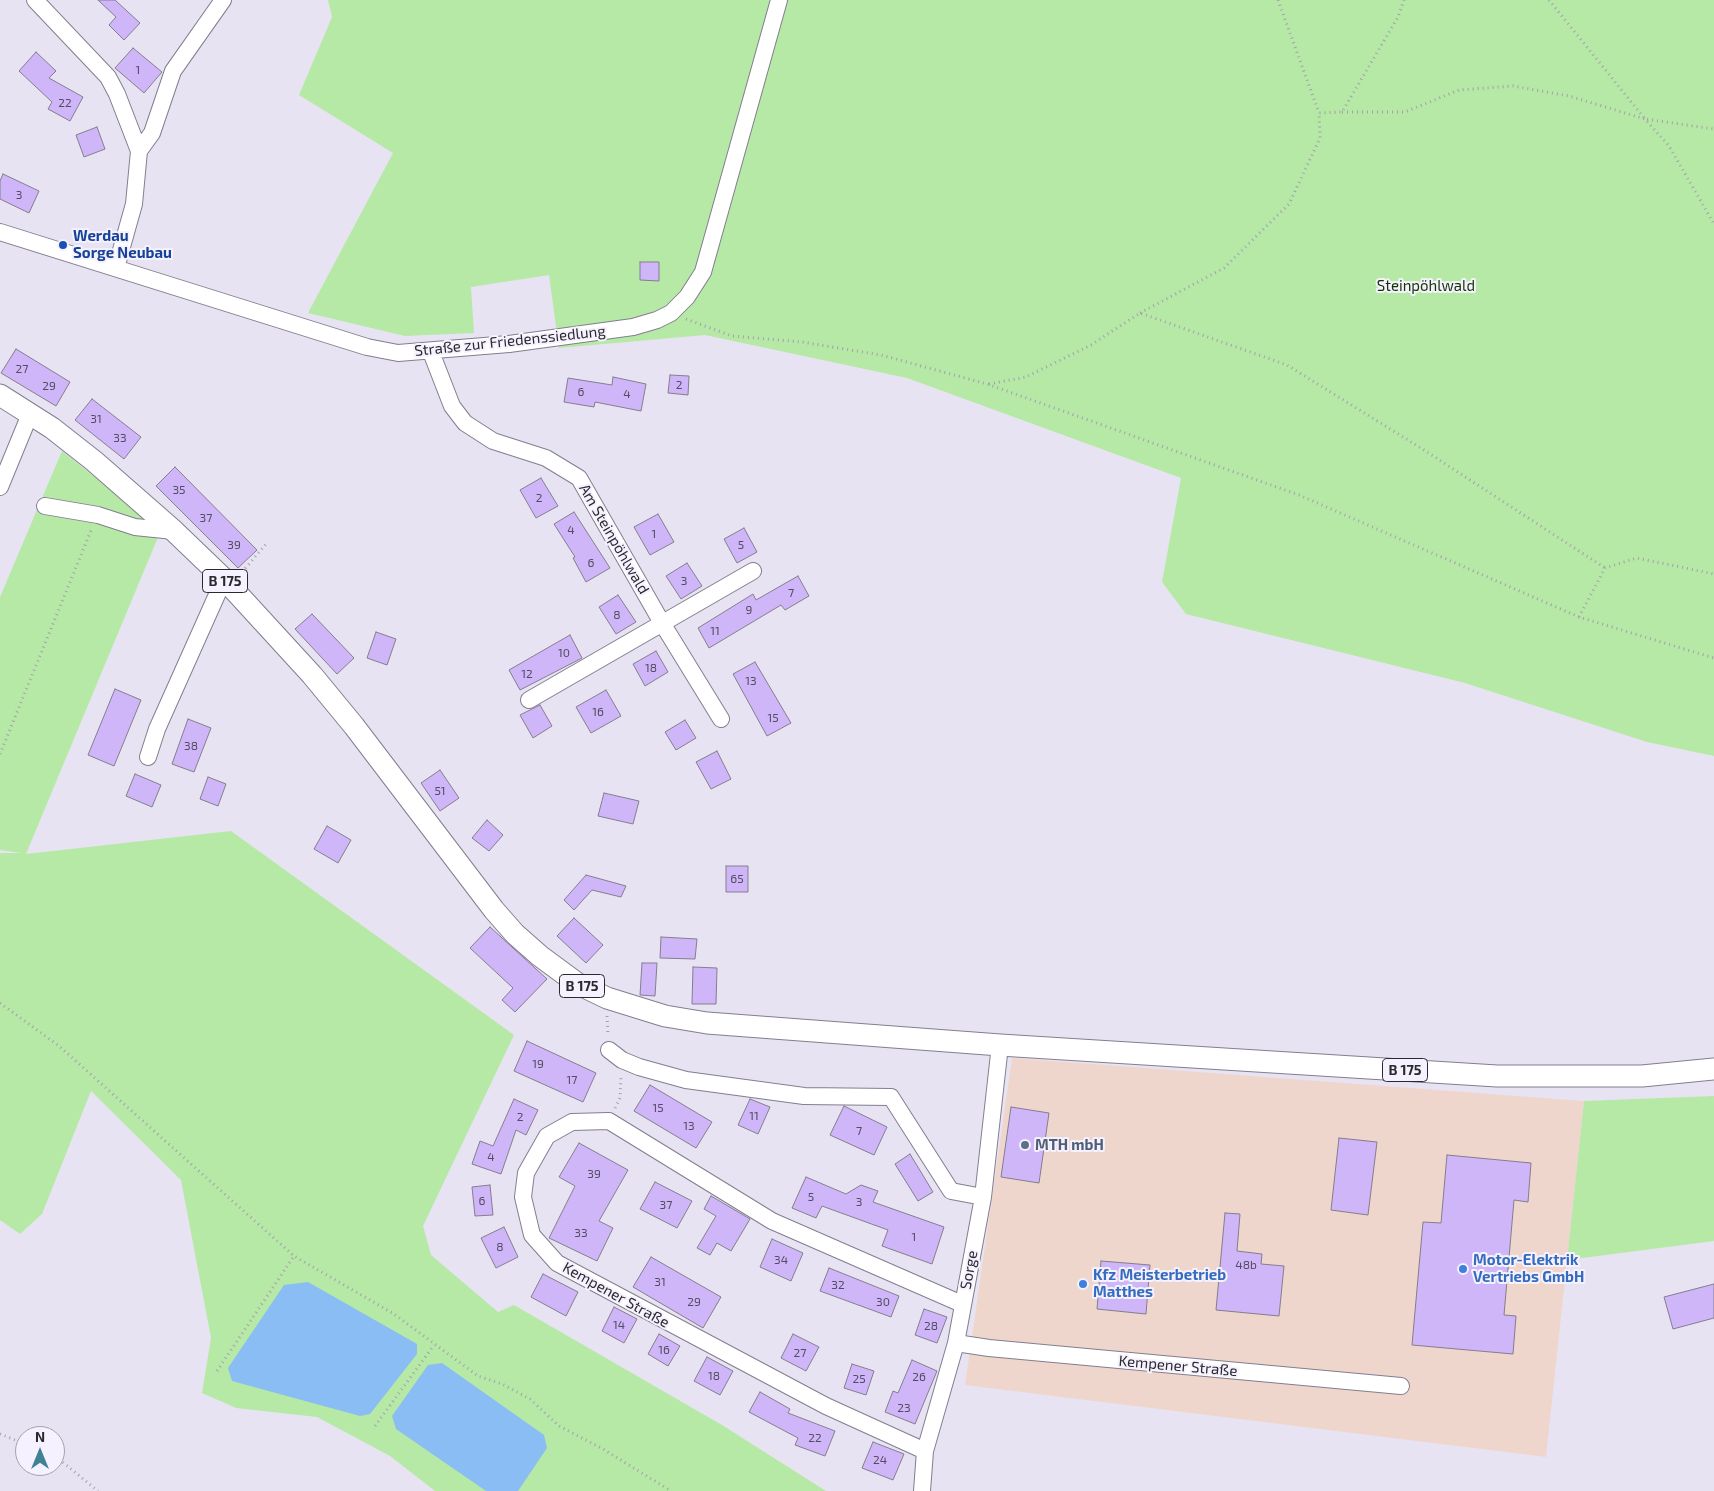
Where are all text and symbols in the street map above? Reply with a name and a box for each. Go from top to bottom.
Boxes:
house number: 1 [136,63,140,77]
house number: 22 [58,96,72,110]
house number: 3 [16,188,22,202]
place label: Werdau Sorge Neubau [73,227,172,262]
marker: Werdau Sorge Neubau [57,239,69,251]
park label: Steinpöhlwald [1377,277,1475,295]
street label: Straße zur Friedenssiedlung [414,322,606,360]
house number: 27 [16,362,28,376]
house number: 2 [676,378,682,392]
house number: 29 [42,379,56,393]
house number: 6 [578,385,584,399]
house number: 4 [623,387,631,401]
house number: 31 [90,412,102,426]
house number: 33 [113,431,127,445]
street label: Am Steinpöhlwald [575,481,653,597]
house number: 35 [172,483,186,497]
house number: 2 [536,491,542,505]
house number: 37 [200,511,212,525]
house number: 4 [567,523,575,537]
house number: 1 [652,527,656,541]
house number: 39 [227,538,241,552]
house number: 5 [738,538,744,552]
house number: 6 [588,556,594,570]
road number: B 175 [202,570,248,592]
house number: 3 [681,574,687,588]
house number: 7 [788,586,794,600]
house number: 9 [746,603,752,617]
house number: 8 [613,608,621,622]
house number: 11 [710,624,720,638]
house number: 10 [558,646,570,660]
house number: 18 [645,661,657,675]
house number: 12 [521,667,533,681]
house number: 13 [745,674,757,688]
house number: 16 [592,705,604,719]
house number: 15 [767,711,779,725]
house number: 38 [184,739,198,753]
house number: 51 [434,784,446,798]
house number: 65 [730,872,744,886]
road number: B 175 [560,974,604,998]
house number: 19 [532,1057,544,1071]
road number: B 175 [1382,1058,1428,1082]
house number: 17 [567,1073,577,1087]
house number: 15 [652,1101,664,1115]
house number: 11 [749,1109,759,1123]
house number: 2 [517,1110,523,1124]
house number: 13 [683,1119,695,1133]
house number: 7 [856,1124,862,1138]
place label: MTH mbH [1035,1136,1104,1154]
marker: MTH mbH [1019,1139,1031,1151]
house number: 4 [487,1150,495,1164]
house number: 39 [587,1167,601,1181]
house number: 5 [808,1190,814,1204]
house number: 6 [479,1194,485,1208]
house number: 3 [856,1195,862,1209]
house number: 37 [660,1198,672,1212]
house number: 33 [574,1226,588,1240]
house number: 1 [912,1230,916,1244]
house number: 8 [496,1240,504,1254]
street label: Sorge [956,1249,982,1291]
place label: Motor-Elektrik Vertriebs GmbH [1473,1251,1584,1286]
house number: 34 [774,1253,788,1267]
street label: Kempener Straße [560,1258,672,1332]
house number: 48b [1235,1258,1257,1272]
marker: Motor-Elektrik Vertriebs GmbH [1457,1263,1469,1275]
place label: Kfz Meisterbetrieb Matthes [1093,1266,1226,1301]
house number: 31 [654,1275,666,1289]
house number: 32 [831,1278,845,1292]
marker: Kfz Meisterbetrieb Matthes [1077,1278,1089,1290]
house number: 29 [687,1295,701,1309]
house number: 30 [876,1295,890,1309]
house number: 14 [613,1318,625,1332]
house number: 28 [924,1319,938,1333]
house number: 16 [658,1343,670,1357]
house number: 27 [794,1346,806,1360]
street label: Kempener Straße [1118,1352,1238,1380]
house number: 18 [708,1369,720,1383]
house number: 26 [912,1370,926,1384]
house number: 25 [852,1372,866,1386]
house number: 23 [897,1401,911,1415]
north arrow [15,1426,65,1476]
text: N [35,1428,45,1445]
house number: 22 [808,1431,822,1445]
house number: 24 [873,1453,887,1467]

